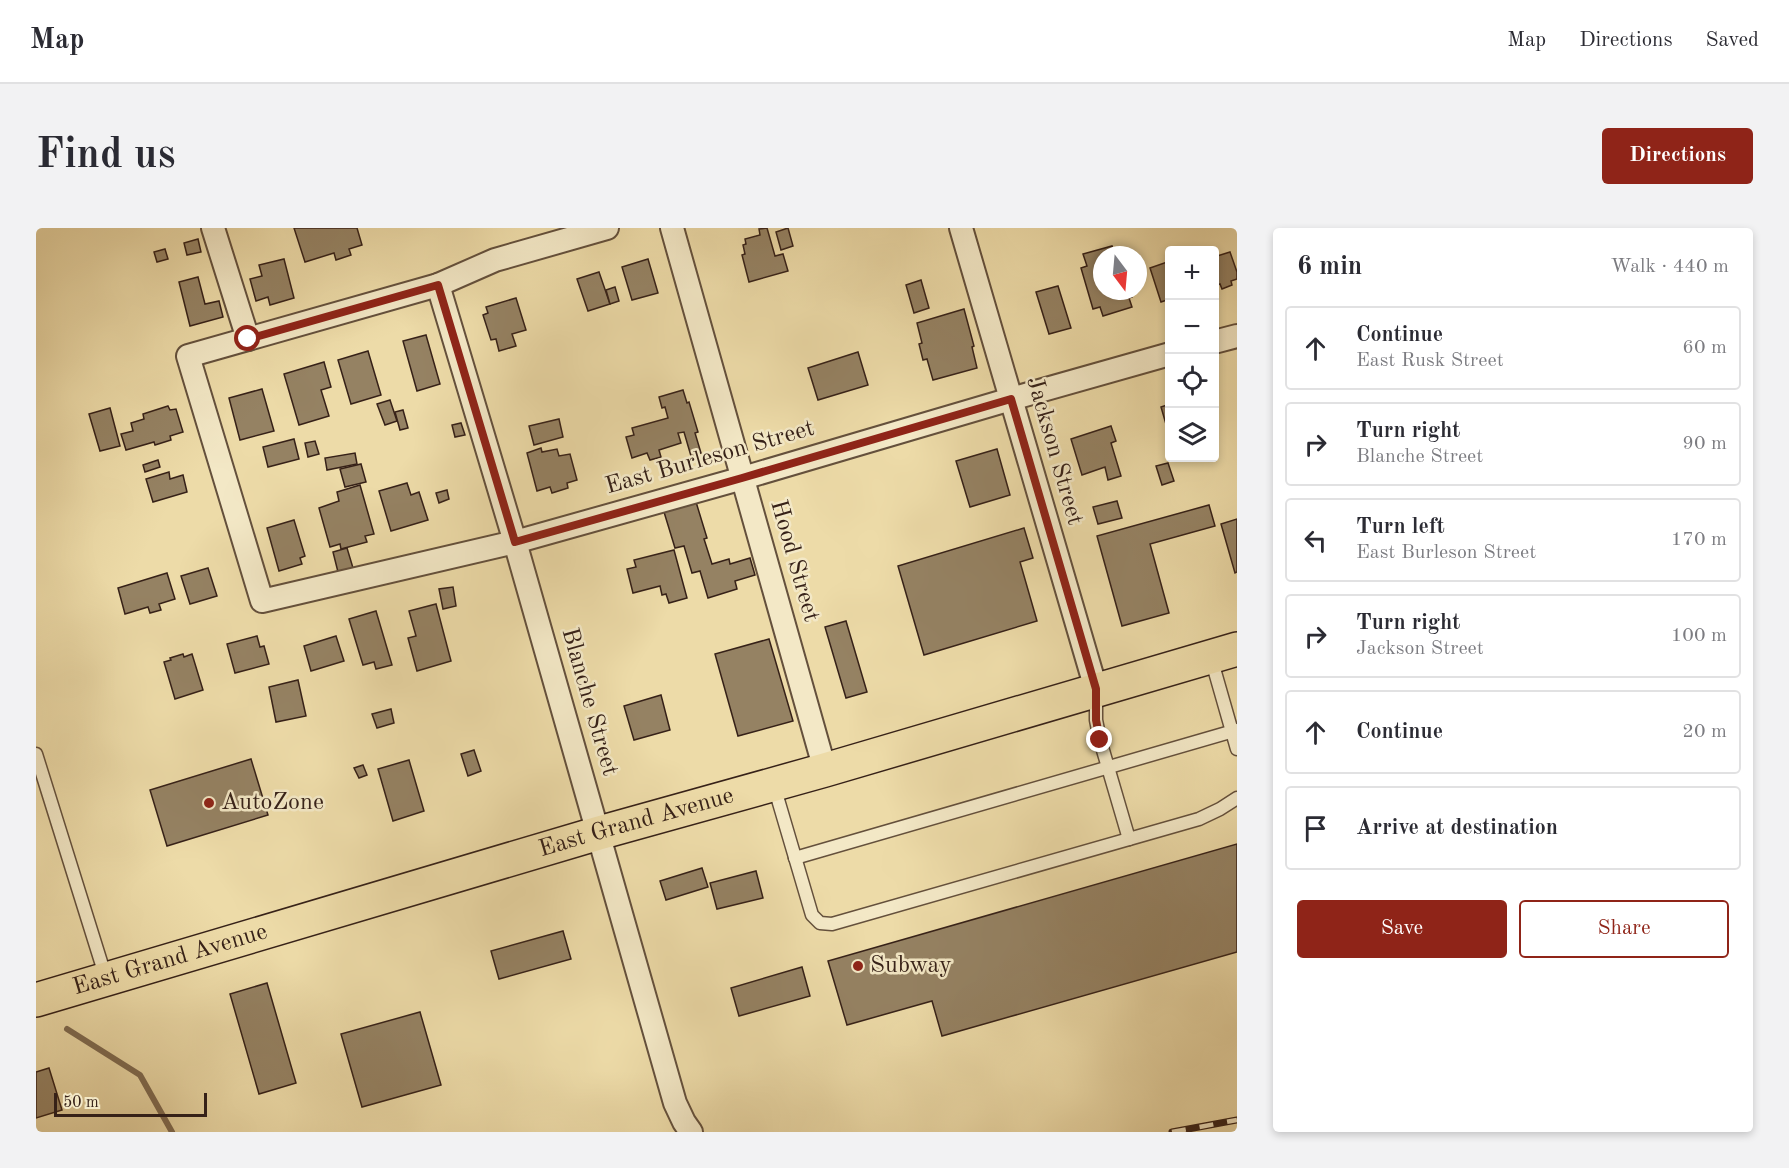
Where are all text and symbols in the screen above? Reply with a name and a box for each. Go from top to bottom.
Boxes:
text: Map [30,27,84,55]
text: Map [1507,30,1546,51]
text: Directions [1579,30,1673,51]
text: Saved [1706,30,1759,51]
button: Directions [1602,128,1753,184]
text: Find us [36,135,175,177]
north arrow [1093,246,1147,300]
map controls [1165,246,1219,462]
button: + [1165,246,1219,300]
text: 6 min [1297,254,1362,280]
text: Walk · 440 m [1610,257,1729,277]
button: − [1165,300,1219,354]
text: Continue [1356,324,1443,346]
route start [234,325,260,351]
icon: ahead [1299,332,1332,365]
text: 60 m [1682,338,1727,358]
text: East Rusk Street [1356,351,1504,371]
button: locate [1165,354,1219,408]
street label: Jackson Street [1021,374,1087,528]
button: layers [1165,408,1219,462]
street label: East Burleson Street [603,417,817,499]
text: Turn right [1356,420,1460,442]
icon: right [1299,428,1332,461]
text: 90 m [1682,434,1727,454]
text: Blanche Street [1356,447,1483,467]
street label: Hood Street [765,497,823,625]
text: Turn left [1356,516,1445,538]
icon: left [1299,524,1332,557]
text: 170 m [1671,530,1727,550]
text: East Burleson Street [1356,543,1536,563]
text: Turn right [1356,612,1460,634]
icon: right [1299,620,1332,653]
street label: Blanche Street [556,625,622,779]
text: 100 m [1671,626,1727,646]
text: Jackson Street [1356,639,1484,659]
icon: ahead [1299,716,1332,749]
text: Continue [1356,721,1443,743]
text: 20 m [1682,722,1727,742]
route end [1086,726,1112,752]
street label: East Grand Avenue [536,784,737,862]
place label: AutoZone [221,791,324,815]
marker: AutoZone [202,796,216,810]
icon: arrive [1299,812,1332,845]
text: Arrive at destination [1356,817,1558,839]
button: Save [1297,900,1507,958]
button: Share [1519,900,1729,958]
street label: East Grand Avenue [70,920,270,1000]
place label: Subway [870,954,952,978]
marker: Subway [851,959,865,973]
scale bar [54,1090,207,1118]
text: 50 m [63,1095,99,1111]

